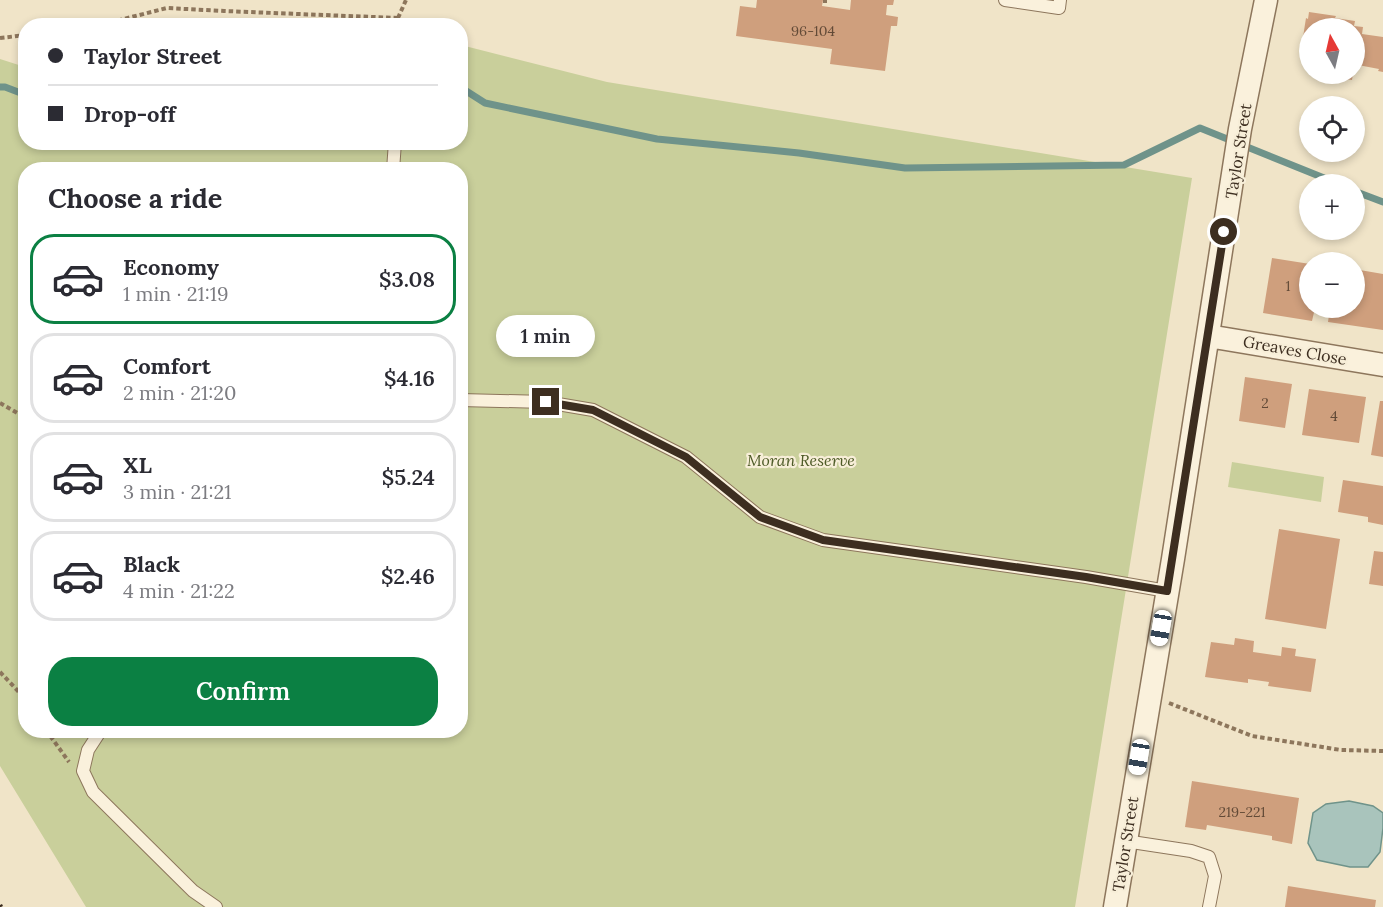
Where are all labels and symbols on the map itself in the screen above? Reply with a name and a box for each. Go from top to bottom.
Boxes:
north arrow [1299,18,1365,84]
house number: 96-104 [791,22,835,40]
street label: Taylor Street [1221,101,1256,200]
route start [1210,218,1237,245]
house number: 1 [1285,277,1291,295]
callout: 1 min [496,315,596,357]
street label: Greaves Close [1242,331,1349,369]
route end [532,388,559,415]
house number: 2 [1261,394,1269,412]
house number: 4 [1330,407,1338,425]
park label: Moran Reserve [747,450,855,470]
car [1149,609,1173,647]
car [1127,738,1151,776]
street label: Taylor Street [1108,794,1143,893]
house number: 219-221 [1218,803,1266,821]

